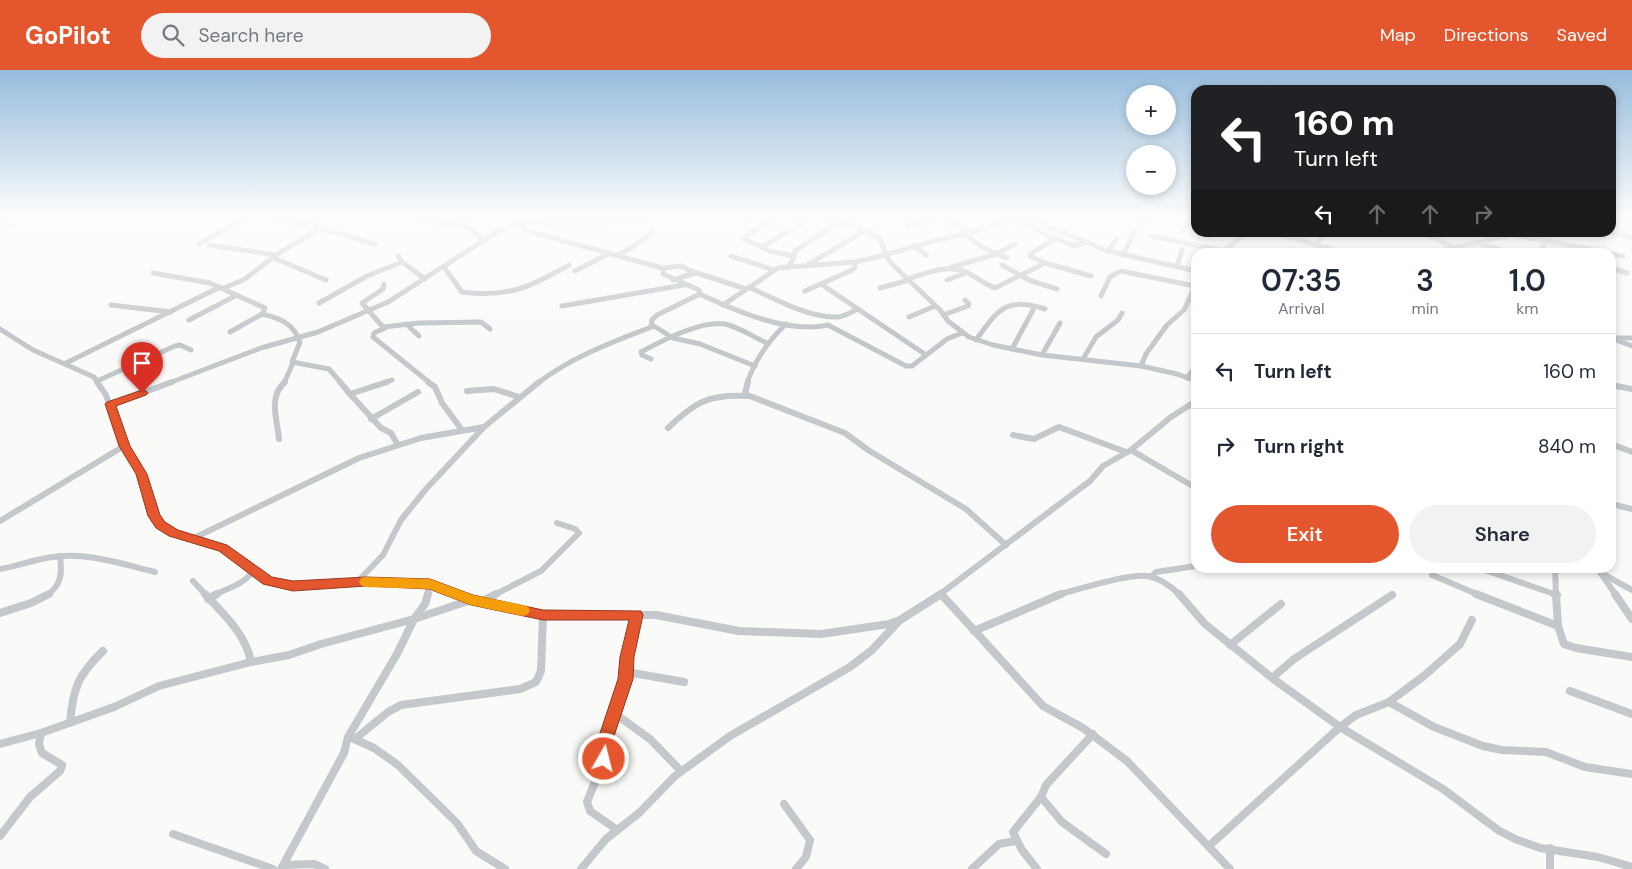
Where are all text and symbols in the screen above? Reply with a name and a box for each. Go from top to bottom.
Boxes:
search box [141,13,491,58]
text: GoPilot [25,20,111,51]
icon: search [159,21,187,49]
text: Search here [199,23,303,48]
text: Map [1380,23,1416,47]
text: Directions [1444,23,1529,47]
text: Saved [1557,23,1607,47]
map controls [1126,85,1176,195]
button: + [1126,85,1176,135]
text: 160 m [1294,100,1395,146]
icon: left [1211,105,1276,170]
text: Turn left [1294,144,1378,173]
button: − [1126,145,1176,195]
icon: left [1310,200,1338,228]
icon: ahead [1363,200,1391,228]
icon: ahead [1416,200,1444,228]
icon: right [1469,200,1497,228]
text: 07:35 [1261,261,1341,300]
text: 3 [1416,261,1434,300]
text: 1.0 [1509,261,1546,300]
text: Arrival [1278,298,1325,319]
text: min [1411,298,1439,319]
text: km [1516,298,1539,319]
pin [121,342,163,393]
icon: arrive [128,349,156,377]
icon: left [1211,357,1239,385]
text: Turn left [1254,359,1332,384]
text: 160 m [1543,359,1596,384]
icon: right [1211,432,1239,460]
text: Turn right [1254,434,1344,459]
text: 840 m [1538,434,1596,459]
button: Exit [1211,505,1399,563]
button: Share [1409,505,1596,563]
position arrow [577,732,629,784]

